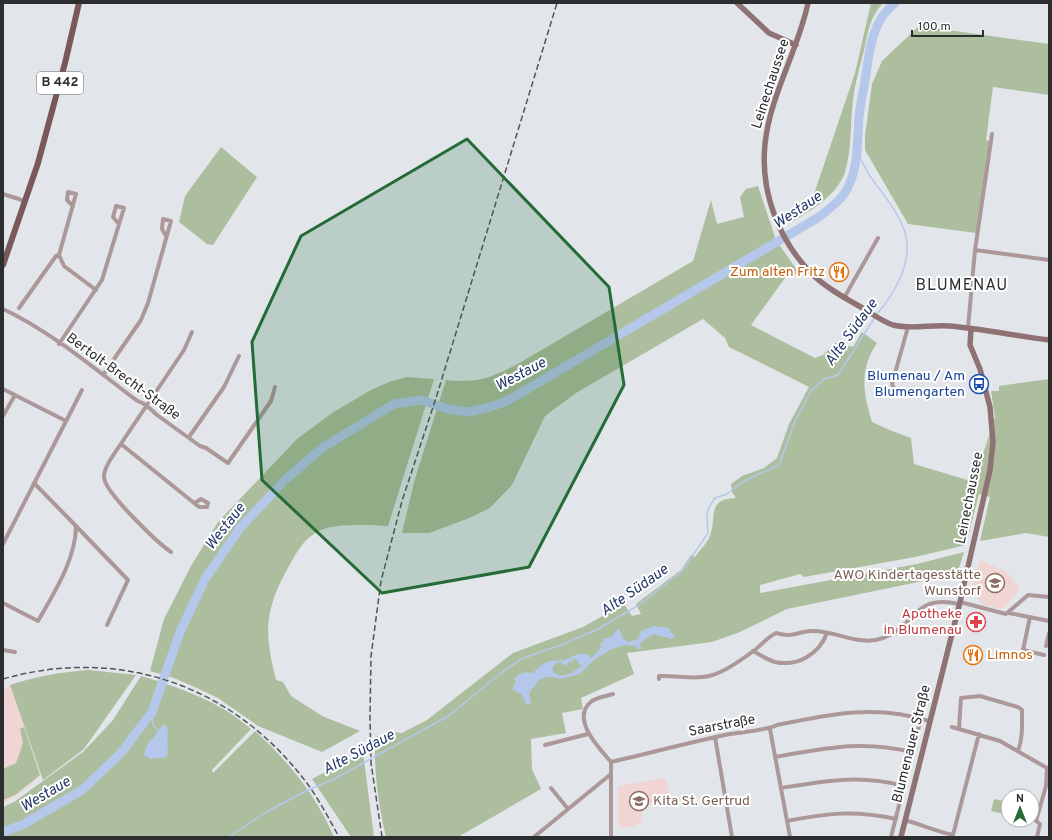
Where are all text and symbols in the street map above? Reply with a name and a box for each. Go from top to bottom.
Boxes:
scale bar [912,12,983,38]
text: 100 m [918,19,951,35]
street label: Leinechaussee [749,37,793,131]
road number: B 442 [37,72,83,94]
water label: Westaue [770,188,826,234]
restaurant icon: Zum alten Fritz [828,261,850,283]
place label: Zum alten Fritz [730,264,825,281]
district label: BLUMENAU [916,276,1008,296]
water label: Alte Südaue [821,295,883,370]
street label: Bertolt-Brecht-Straße [63,330,183,424]
water label: Westaue [492,354,550,396]
place label: Blumenau / Am Blumengarten [867,368,965,401]
bus stop icon: Blumenau / Am Blumengarten [968,373,990,395]
street label: Leinechaussee [953,451,987,545]
water label: Westaue [202,499,250,554]
water label: Alte Südaue [597,561,673,621]
place label: AWO Kindertagesstätte Wunstorf [834,567,981,600]
school or university icon: AWO Kindertagesstätte Wunstorf [984,572,1006,594]
place label: Apotheke in Blumenau [884,606,962,639]
pharmacy icon: Apotheke in Blumenau [965,611,987,633]
restaurant icon: Limnos [962,644,984,666]
place label: Limnos [987,647,1033,664]
street label: Blumenauer Straße [889,683,935,805]
street label: Saarstraße [687,711,757,741]
water label: Alte Südaue [320,726,398,780]
water label: Westaue [18,773,75,817]
north arrow [1000,788,1040,828]
school or university icon: Kita St. Gertrud [628,790,650,812]
text: N [1016,792,1024,806]
place label: Kita St. Gertrud [653,793,750,810]

